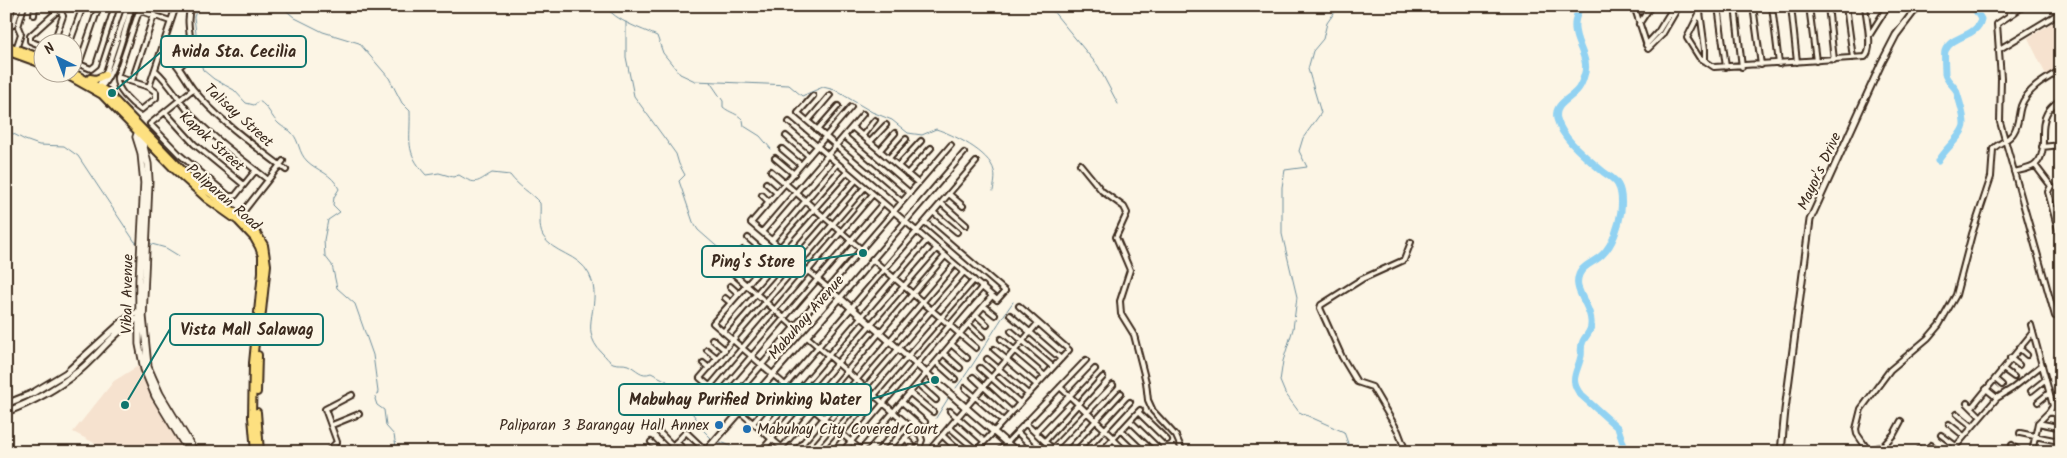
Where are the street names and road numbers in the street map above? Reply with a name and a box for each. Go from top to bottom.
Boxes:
street label: Talisay Street [198,78,279,154]
street label: Kapok Street [173,106,250,178]
street label: Mayor's Drive [1791,128,1849,214]
street label: Paliparan Road [180,158,267,238]
street label: Vibal Avenue [115,253,141,334]
street label: Mabuhay Avenue [763,270,851,366]

